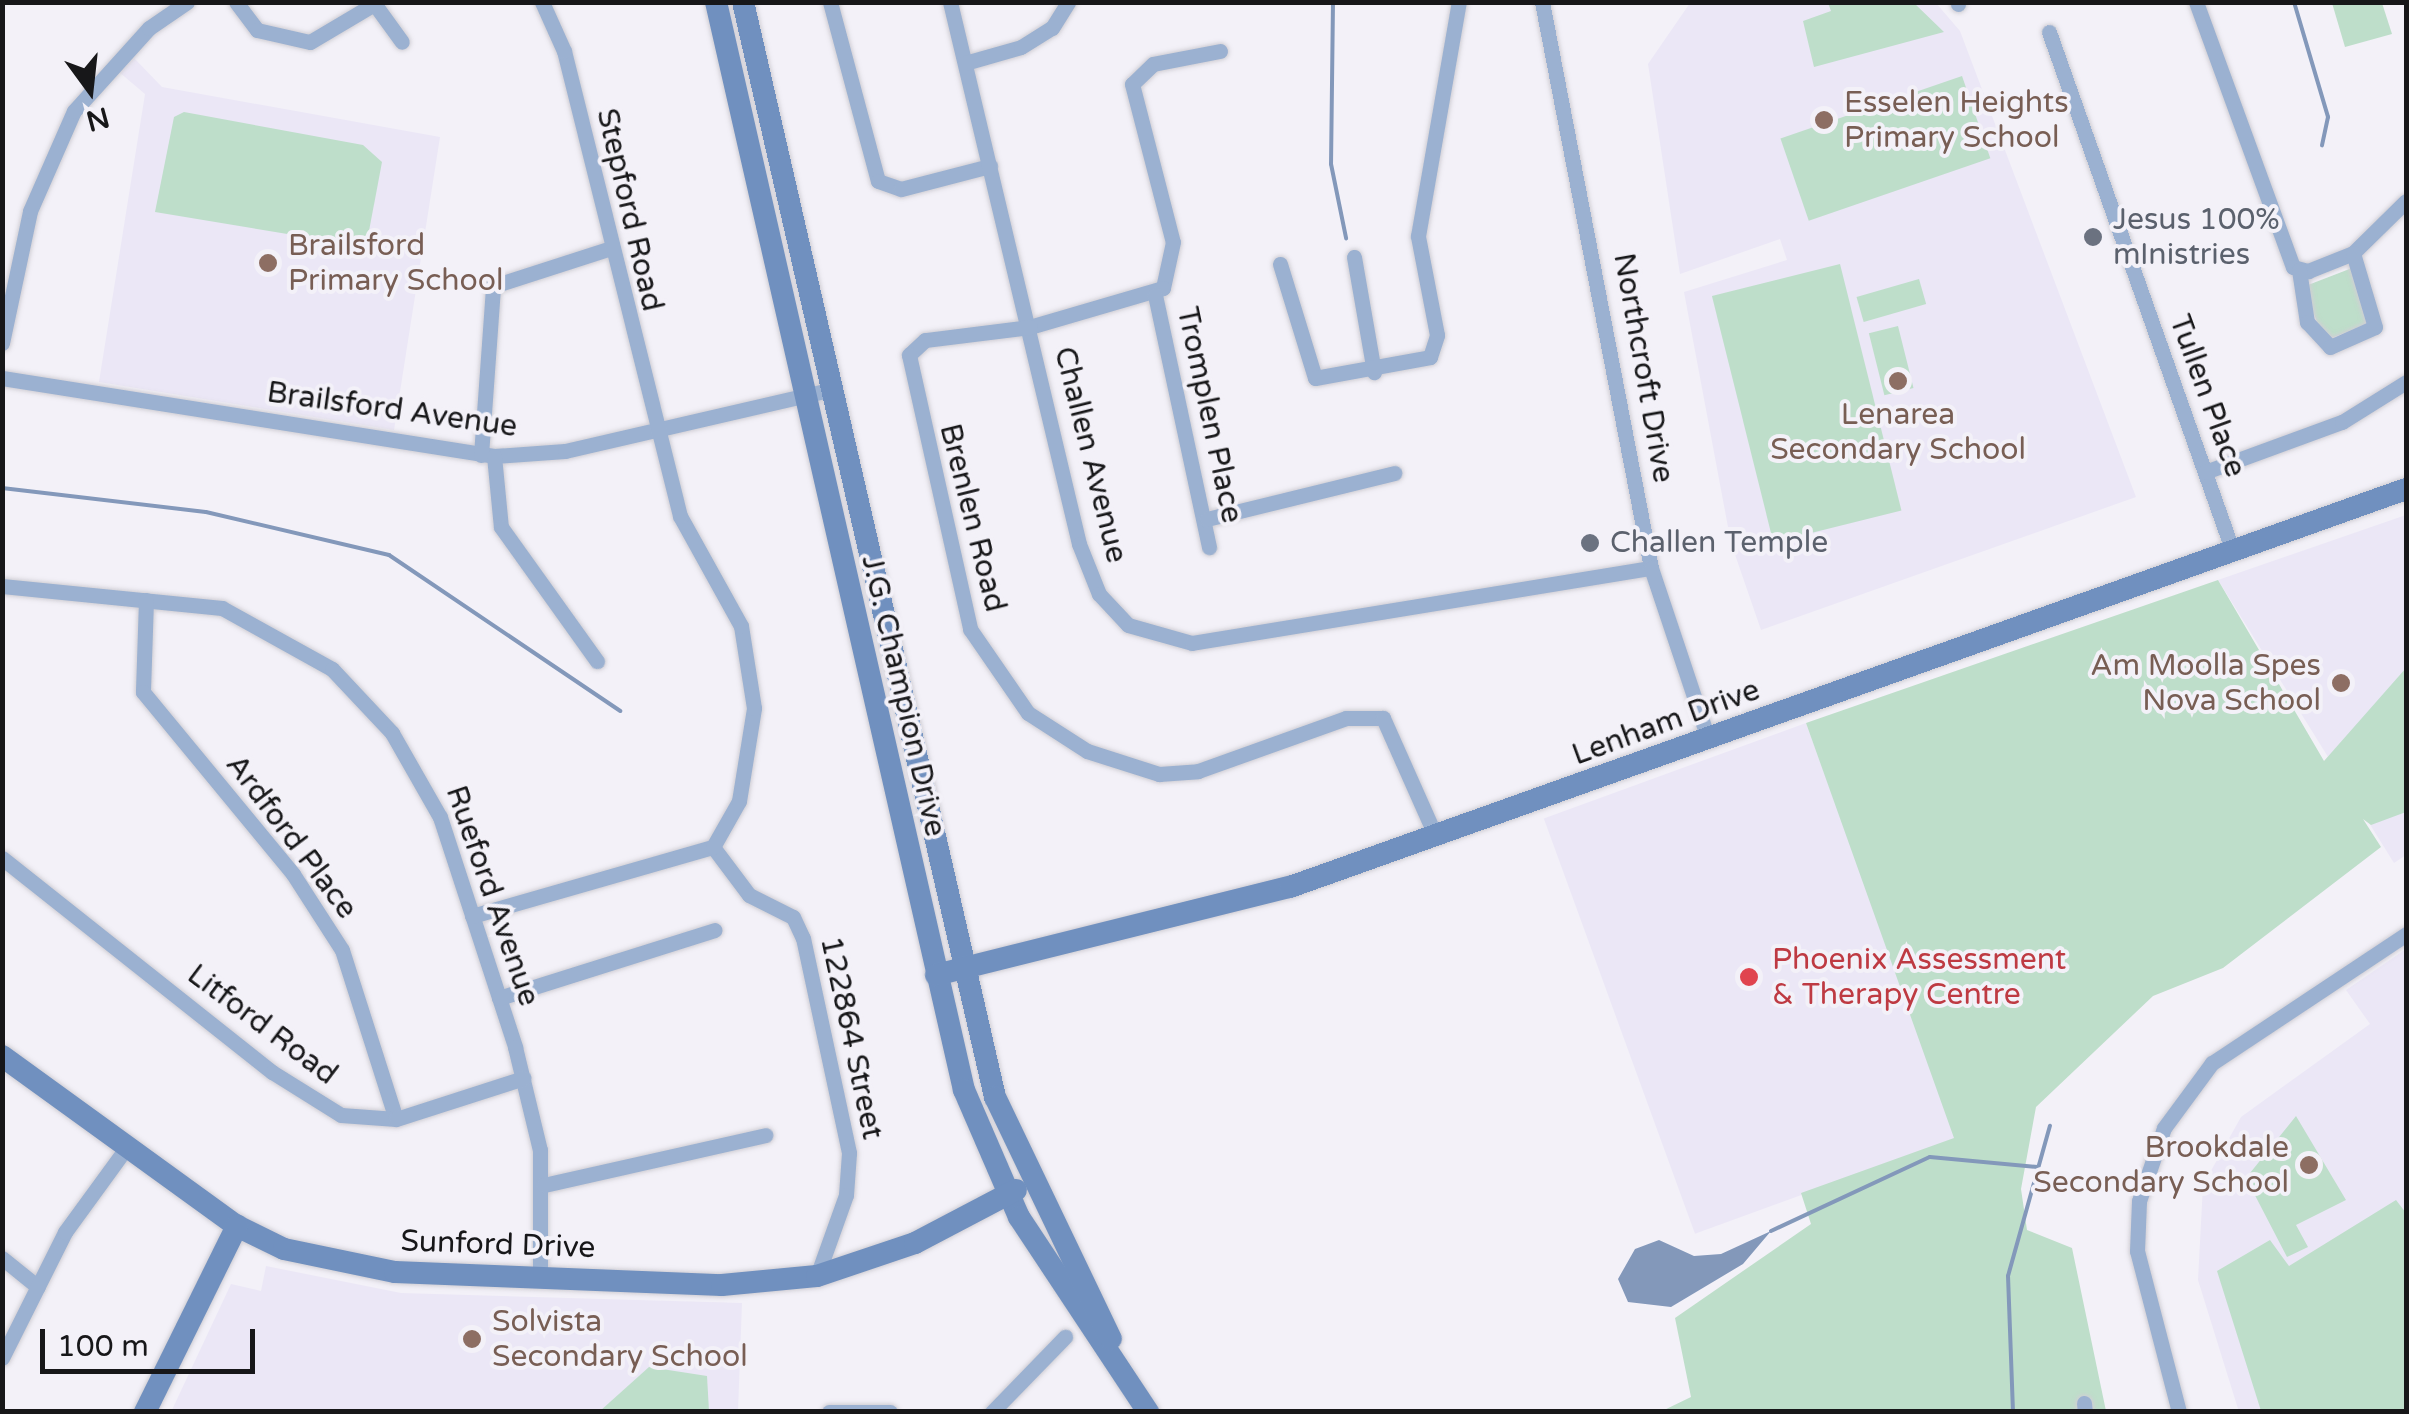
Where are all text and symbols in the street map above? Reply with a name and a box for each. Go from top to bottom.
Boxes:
north arrow [40,40,140,140]
place label: Esselen Heights Primary School [1844,85,2069,156]
text: N [83,100,113,138]
street label: Stepford Road [588,105,670,315]
marker: Esselen Heights Primary School [1813,109,1835,131]
place label: Jesus 100% mInistries [2113,202,2280,272]
marker: Jesus 100% mInistries [2082,226,2104,248]
place label: Brailsford Primary School [288,228,503,298]
street label: Northcroft Drive [1605,250,1681,486]
marker: Brailsford Primary School [257,252,279,274]
street label: Tromplen Place [1169,304,1249,526]
street label: Tullen Place [2161,310,2253,482]
street label: Challen Avenue [1046,343,1134,567]
marker: Lenarea Secondary School [1887,370,1909,392]
street label: Brailsford Avenue [265,375,519,445]
place label: Lenarea Secondary School [1770,397,2026,468]
street label: Brenlen Road [931,420,1013,616]
place label: Challen Temple [1610,525,1828,561]
marker: Challen Temple [1579,532,1601,554]
street label: J.G. Champion Drive [853,552,953,840]
place label: Am Moolla Spes Nova School [2090,648,2321,718]
street label: Lenham Drive [1567,672,1765,774]
marker: Am Moolla Spes Nova School [2330,672,2352,694]
street label: Ardford Place [218,748,364,926]
street label: Rueford Avenue [437,781,547,1011]
street label: 122864 Street [812,933,890,1143]
place label: Phoenix Assessment & Therapy Centre [1772,942,2066,1012]
street label: Litford Road [180,957,344,1093]
marker: Phoenix Assessment & Therapy Centre [1736,964,1762,990]
place label: Brookdale Secondary School [2033,1130,2289,1200]
marker: Brookdale Secondary School [2298,1154,2320,1176]
street label: Sunford Drive [400,1224,596,1266]
place label: Solvista Secondary School [492,1304,748,1374]
scale bar [45,1309,260,1371]
text: 100 m [57,1328,149,1365]
marker: Solvista Secondary School [461,1328,483,1350]

